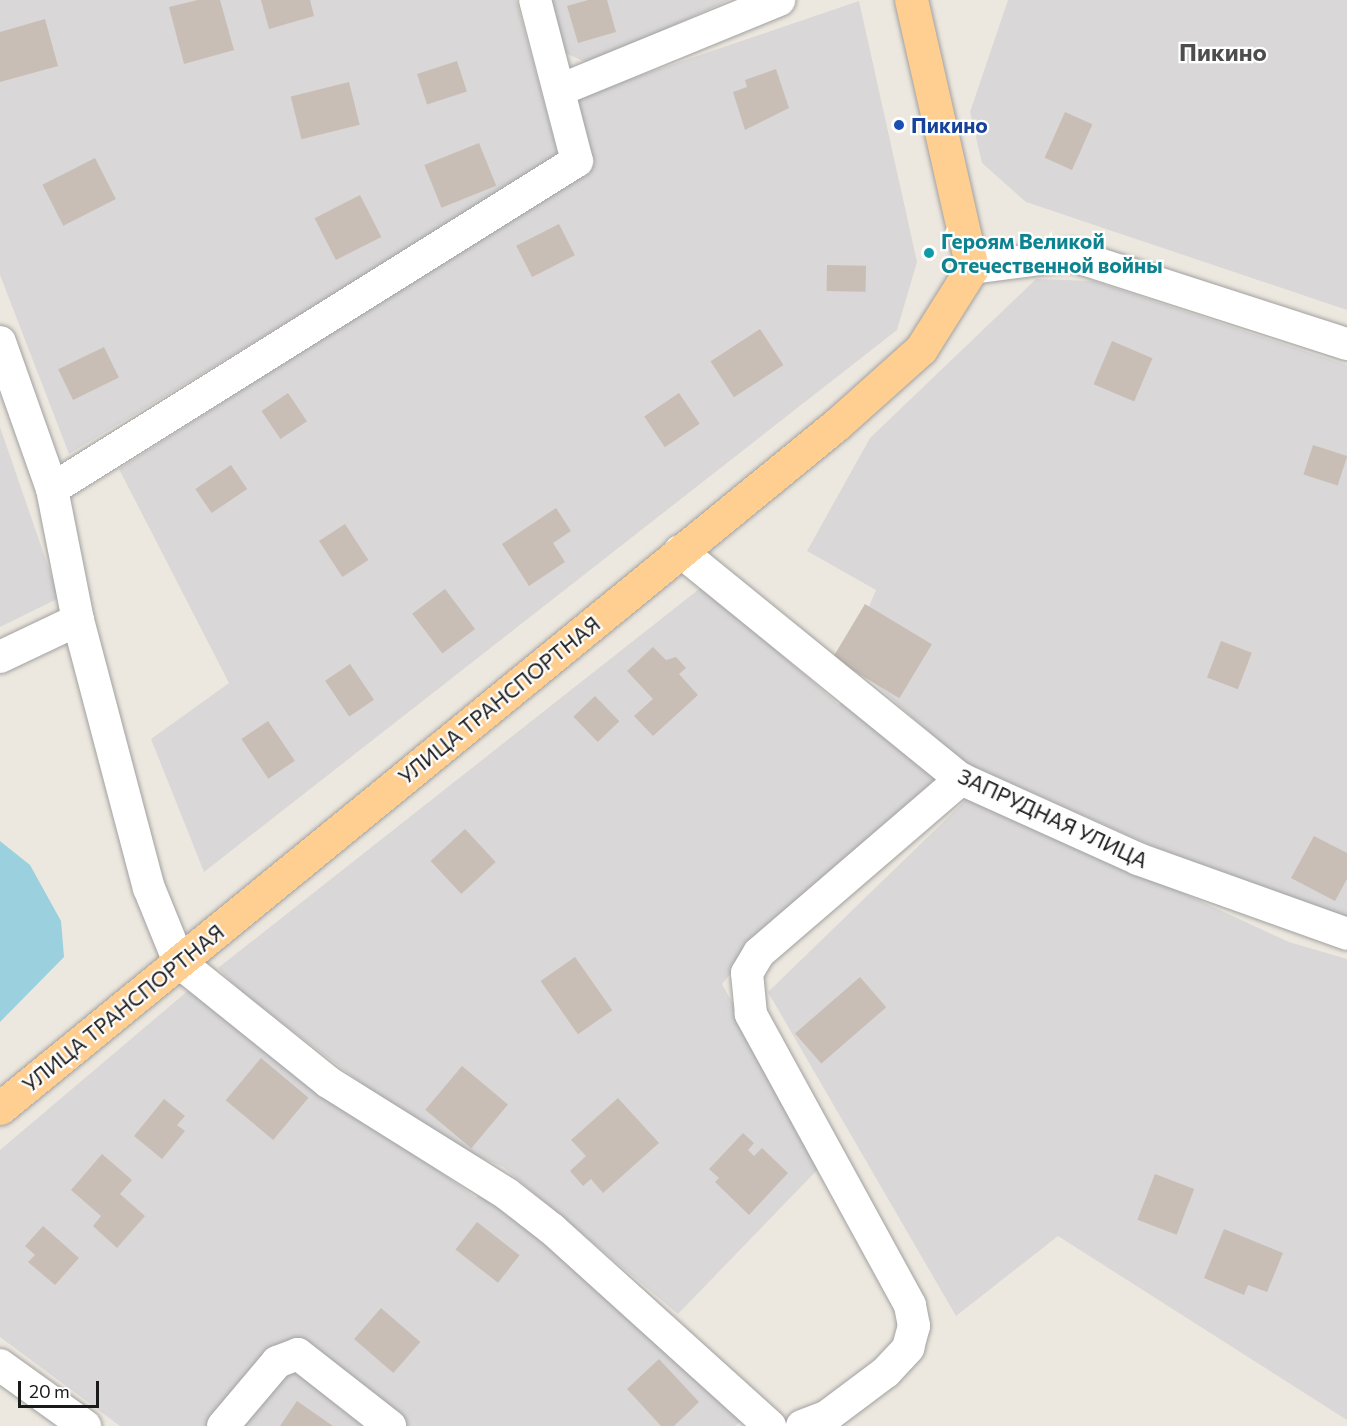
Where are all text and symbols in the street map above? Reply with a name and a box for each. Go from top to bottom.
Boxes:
district label: Пикино [1179,38,1267,66]
place label: Пикино [911,112,988,138]
marker: Пикино [892,118,906,132]
place label: Героям Великой Отечественной войны [941,228,1163,278]
marker: Героям Великой Отечественной войны [922,246,936,260]
street label: УЛИЦА ТРАНСПОРТНАЯ [393,611,605,789]
street label: ЗАПРУДНАЯ УЛИЦА [954,763,1152,873]
street label: УЛИЦА ТРАНСПОРТНАЯ [17,919,229,1097]
scale bar [21,1369,102,1407]
text: 20 m [29,1380,70,1402]

